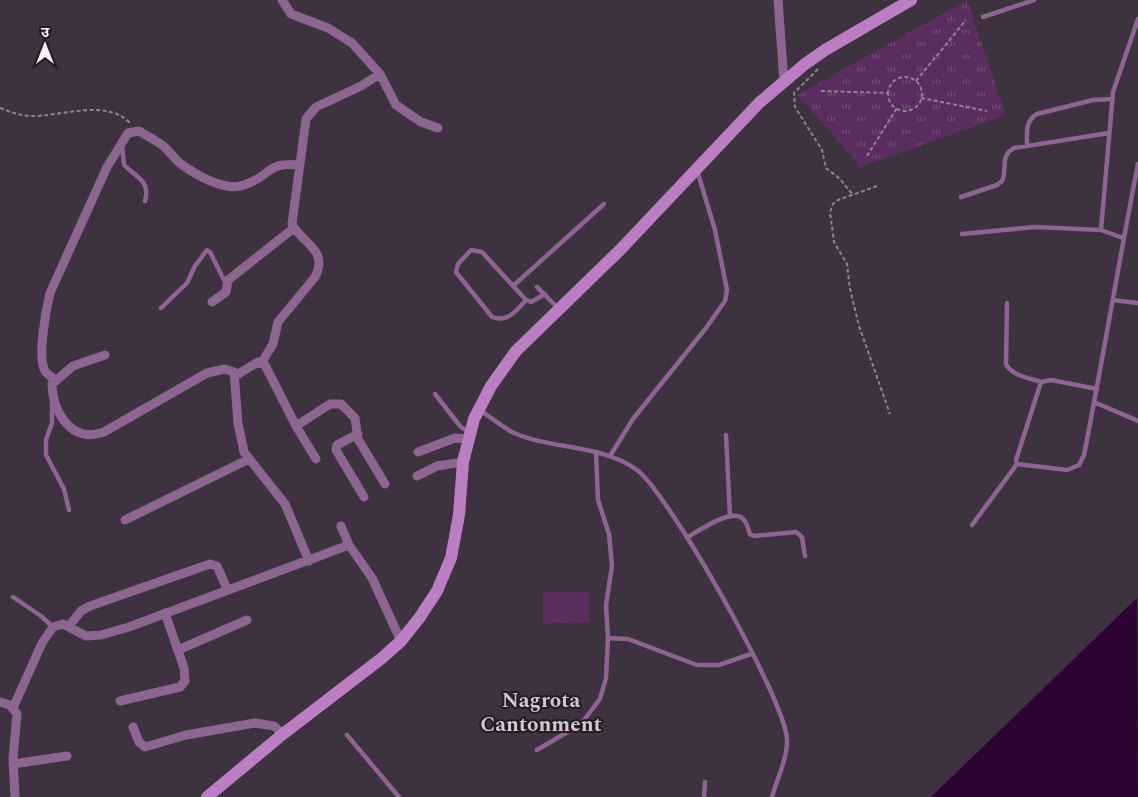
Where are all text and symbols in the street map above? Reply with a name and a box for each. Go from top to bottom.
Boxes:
north arrow [20,20,70,70]
text: उ [41,22,50,43]
district label: Nagrota Cantonment [480,685,602,741]

